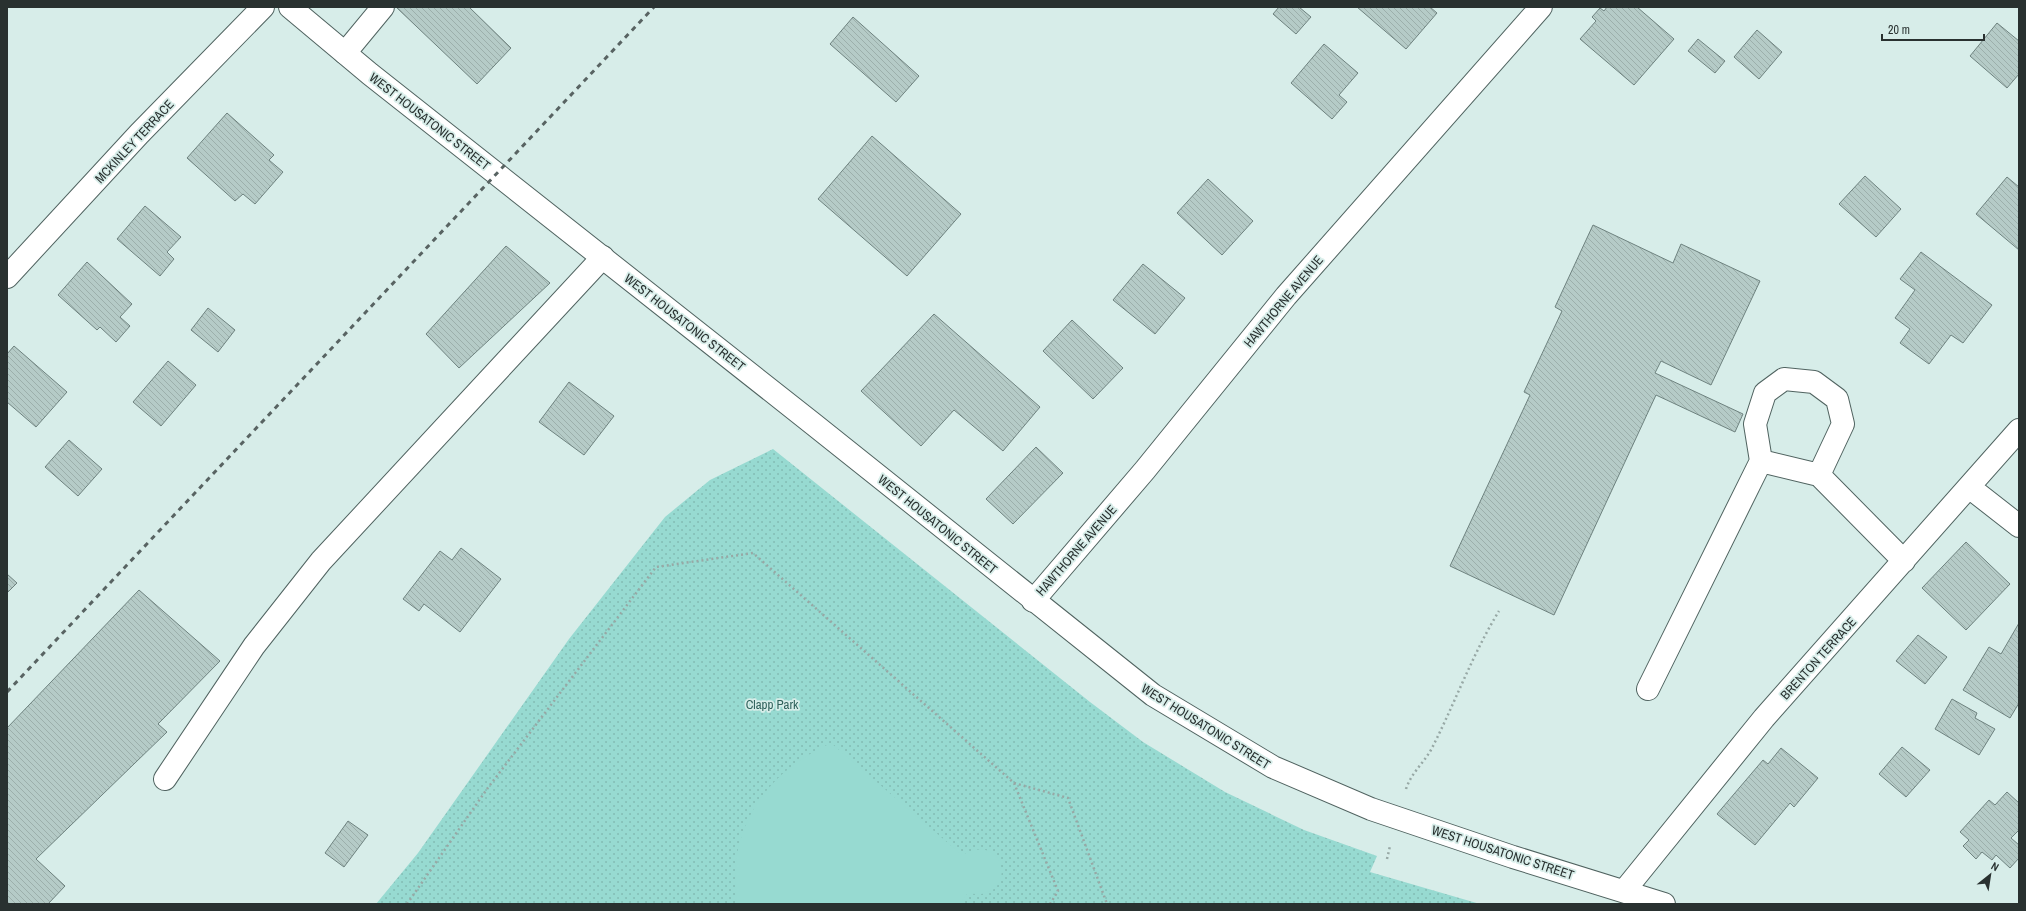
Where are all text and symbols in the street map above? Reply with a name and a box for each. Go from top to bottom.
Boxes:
scale bar [1882,16,1984,42]
text: 20 m [1888,22,1910,38]
street label: WEST HOUSATONIC STREET [366,69,494,174]
street label: MCKINLEY TERRACE [91,96,177,187]
street label: HAWTHORNE AVENUE [1240,252,1327,351]
street label: WEST HOUSATONIC STREET [621,270,749,375]
street label: WEST HOUSATONIC STREET [875,471,1001,578]
street label: HAWTHORNE AVENUE [1032,501,1120,599]
street label: BRENTON TERRACE [1777,613,1860,703]
street label: WEST HOUSATONIC STREET [1138,680,1274,773]
park label: Clapp Park [746,696,799,713]
street label: WEST HOUSATONIC STREET [1429,821,1577,884]
north arrow [1970,855,2010,895]
text: N [1989,859,2001,874]

